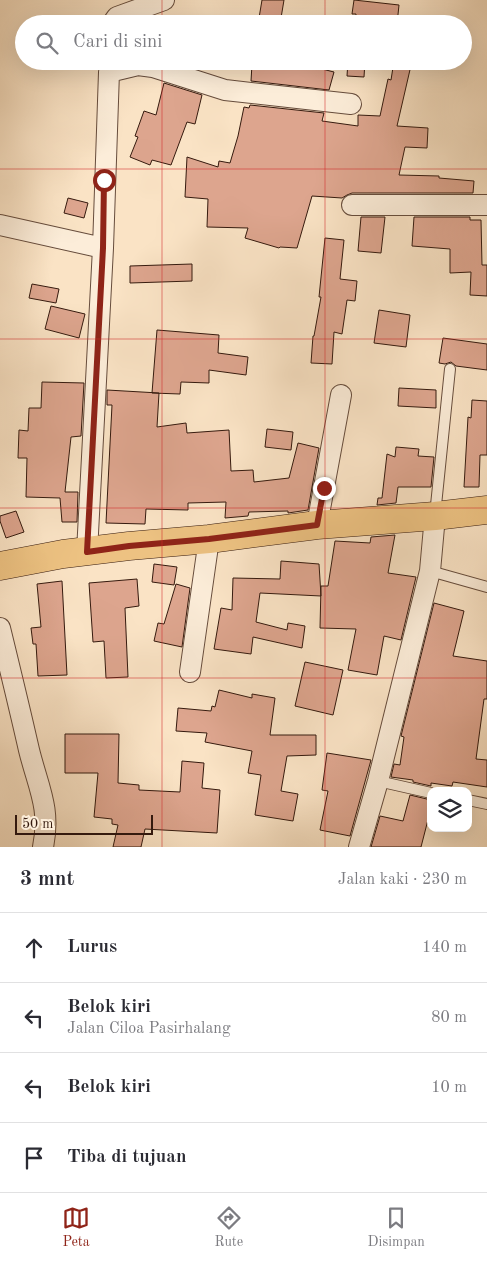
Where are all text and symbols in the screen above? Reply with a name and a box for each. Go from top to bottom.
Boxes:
search box [15,15,472,70]
icon: search [33,29,61,57]
text: Cari di sini [73,33,163,52]
route start [93,169,116,192]
route end [313,477,336,500]
map controls [427,787,472,832]
button: layers [427,787,472,832]
scale bar [15,812,152,835]
text: 50 m [22,817,53,831]
text: 3 mnt [20,869,74,890]
text: Jalan kaki · 230 m [338,872,467,888]
icon: ahead [20,934,48,962]
text: Lurus [67,938,117,957]
text: 140 m [422,940,467,956]
text: Belok kiri [67,998,151,1017]
icon: left [20,1004,48,1032]
text: 80 m [431,1010,467,1026]
text: Jalan Ciloa Pasirhalang [67,1021,231,1037]
icon: left [20,1074,48,1102]
text: Belok kiri [67,1078,151,1097]
text: 10 m [431,1080,467,1096]
icon: arrive [20,1144,48,1172]
text: Tiba di tujuan [67,1148,187,1167]
tab: Peta [62,1204,90,1251]
tab: Rute [214,1204,243,1251]
tab: Disimpan [367,1204,425,1251]

